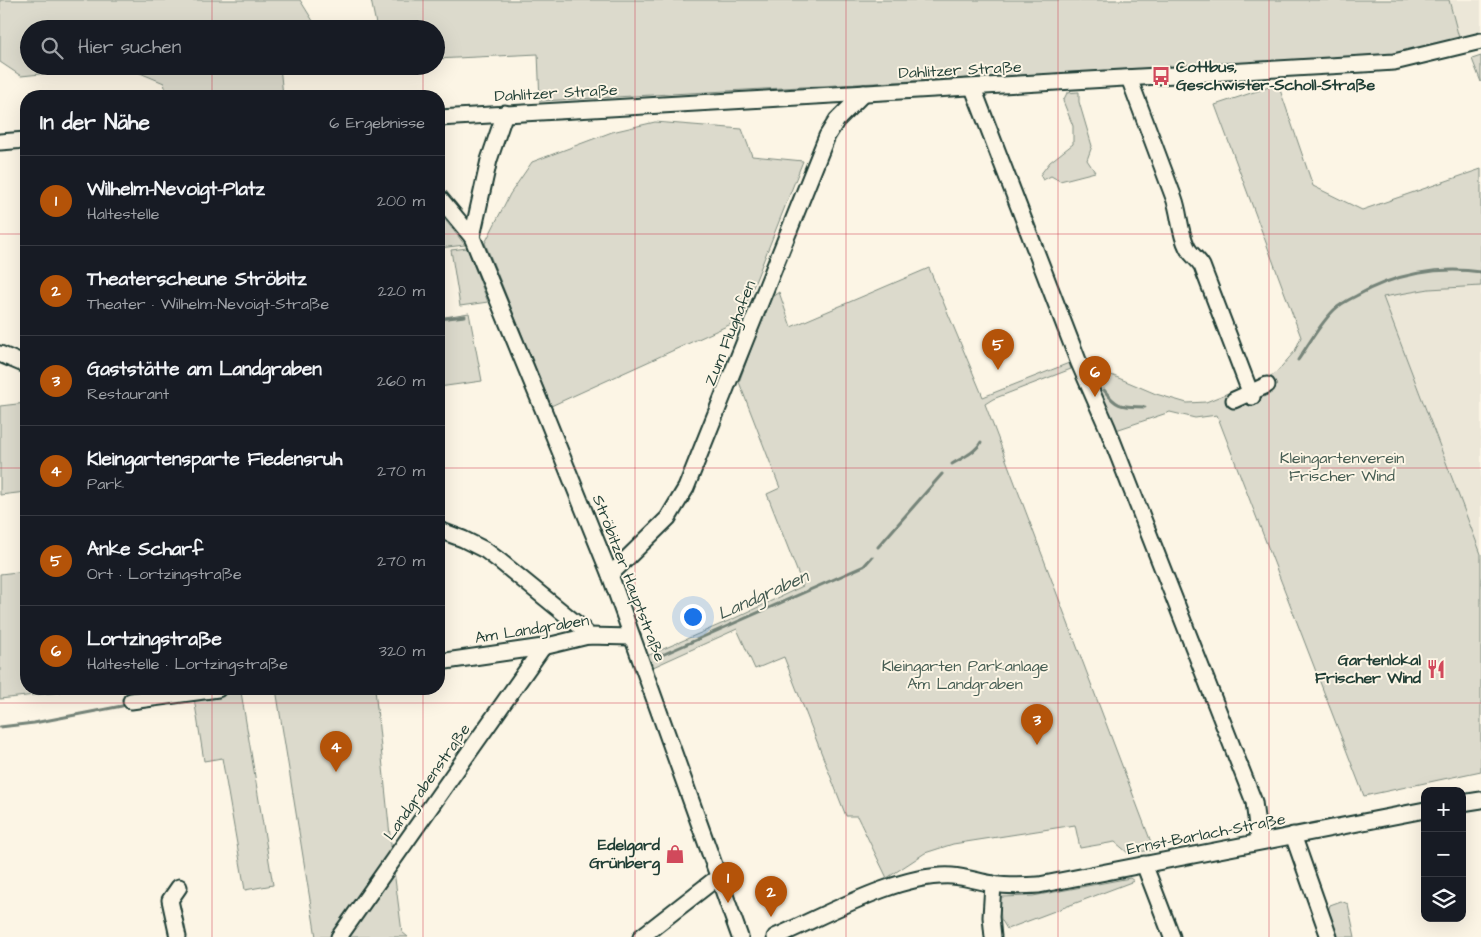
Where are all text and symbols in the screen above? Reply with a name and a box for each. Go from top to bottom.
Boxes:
search box [20,20,445,75]
icon: search [38,34,66,62]
text: Hier suchen [78,34,181,61]
street label: Dahlitzer Straße [898,56,1023,84]
place label: Cottbus, Geschwister-Scholl-Straße [1176,56,1376,96]
bus stop icon: Cottbus, Geschwister-Scholl-Straße [1150,65,1172,87]
street label: Dahlitzer Straße [494,79,619,107]
text: In der Nähe [40,108,150,137]
text: 6 Ergebnisse [329,112,425,134]
text: Wilhelm-Nevoigt-Platz [87,176,265,203]
text: 1 [55,190,57,212]
text: 200 m [377,190,425,212]
text: Haltestelle [87,203,159,225]
text: Theaterscheune Ströbitz [87,266,307,293]
street label: Zum Flughafen [699,277,762,389]
text: 2 [51,280,61,302]
text: 220 m [378,280,425,302]
text: Theater · Wilhelm-Nevoigt-Straße [87,293,329,315]
pin: 5 [982,329,1014,370]
text: Gaststätte am Landgraben [87,356,322,383]
pin: 6 [1079,356,1111,397]
text: 3 [52,370,60,392]
text: 260 m [377,370,425,392]
text: Restaurant [87,383,169,405]
text: Kleingartensparte Fiedensruh [87,446,342,473]
park label: Kleingartenverein Frischer Wind [1280,447,1404,487]
text: 4 [51,460,61,482]
text: 270 m [377,460,425,482]
text: Park [87,473,124,495]
street label: Ströbitzer Hauptstraße [587,491,671,665]
text: Anke Scharf [87,536,203,563]
text: 5 [50,550,62,572]
text: 270 m [377,550,425,572]
text: Ort · Lortzingstraße [87,563,242,585]
water label: Landgraben [714,563,815,627]
your location [680,604,706,630]
street label: Am Landgraben [473,609,591,650]
text: Lortzingstraße [87,626,222,653]
text: 6 [51,640,61,662]
text: 320 m [379,640,425,662]
place label: Gartenlokal Frischer Wind [1315,649,1422,689]
text: Haltestelle · Lortzingstraße [87,653,288,675]
park label: Kleingarten Parkanlage Am Landgraben [882,655,1049,696]
restaurant icon: Gartenlokal Frischer Wind [1425,658,1447,680]
pin: 3 [1021,704,1053,745]
street label: Landgrabenstraße [378,719,477,845]
pin: 4 [320,731,352,772]
map controls [1421,787,1466,922]
button: + [1421,787,1466,832]
street label: Ernst-Barlach-Straße [1125,808,1288,860]
button: − [1421,832,1466,877]
place label: Edelgard Grünberg [589,834,661,876]
shop icon: Edelgard Grünberg [664,843,686,865]
pin: 1 [712,862,744,903]
pin: 2 [755,876,787,917]
button: layers [1421,877,1466,922]

